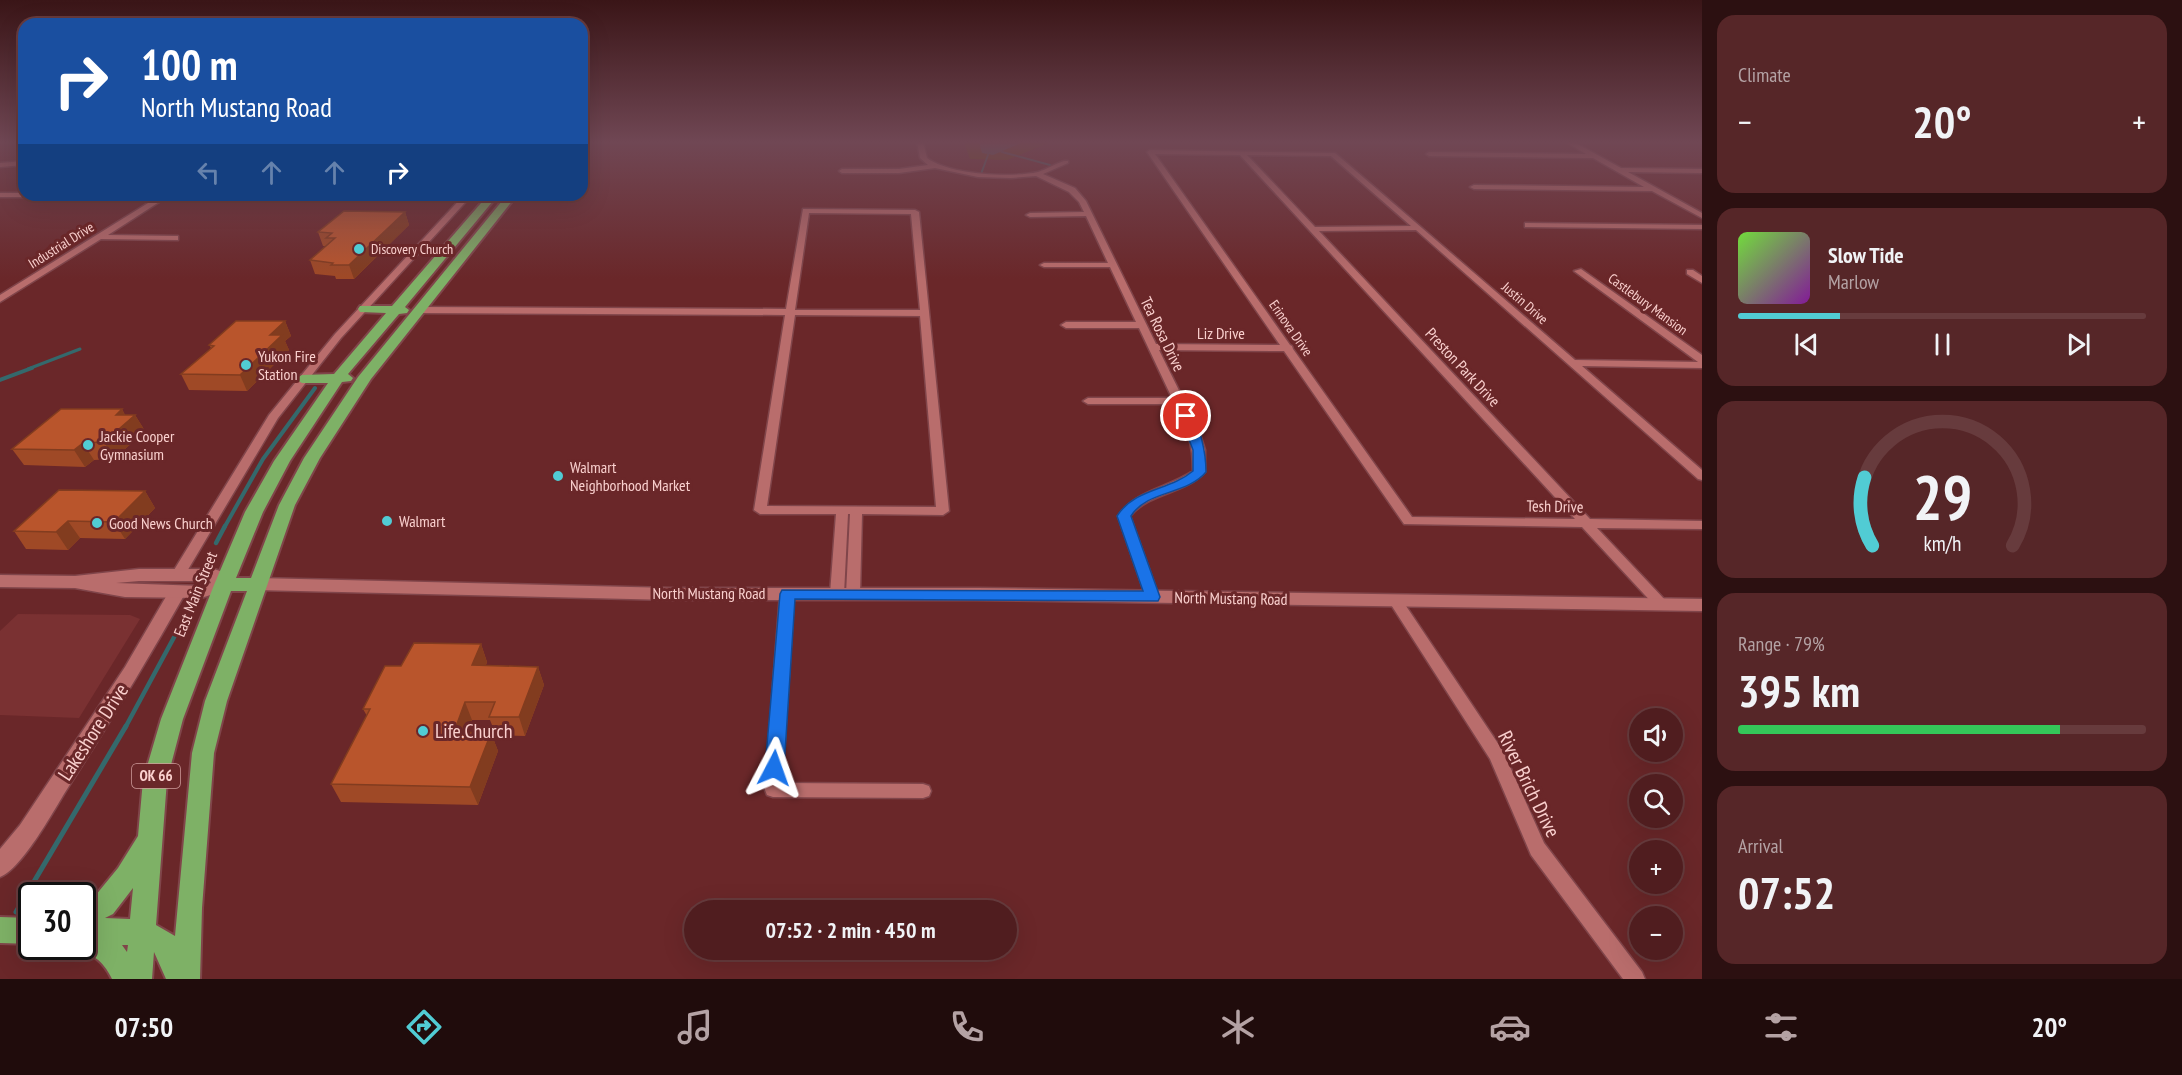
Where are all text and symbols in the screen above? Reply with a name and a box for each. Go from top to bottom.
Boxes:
text: 100 m [141,37,238,92]
icon: right [42,42,120,120]
text: Climate [1738,62,1791,88]
text: North Mustang Road [141,90,332,124]
text: 20° [1912,92,1972,150]
text: − [1738,100,1752,143]
text: + [2132,100,2146,143]
icon: left [192,156,225,189]
icon: ahead [255,156,288,189]
icon: ahead [318,156,351,189]
icon: right [381,156,414,189]
street label: Industrial Drive [25,218,97,272]
place label: Discovery Church [371,240,453,258]
text: Slow Tide [1828,241,1904,269]
marker: Discovery Church [352,242,366,256]
street label: Castlebury Mansion [1605,269,1691,339]
text: Marlow [1828,269,1879,295]
street label: Justin Drive [1497,277,1552,328]
street label: Tea Rosa Drive [1136,294,1190,374]
street label: Erinova Drive [1265,296,1317,360]
street label: Liz Drive [1197,323,1245,343]
street label: Preston Park Drive [1421,323,1505,411]
icon: previous [1790,328,1823,361]
icon: pause [1926,328,1959,361]
icon: next [2062,328,2095,361]
place label: Yukon Fire Station [258,346,316,384]
marker: Yukon Fire Station [239,358,253,372]
pin [1160,390,1211,441]
icon: arrive [1169,399,1202,432]
place label: Jackie Cooper Gymnasium [99,426,175,464]
marker: Jackie Cooper Gymnasium [81,438,95,452]
place label: Walmart Neighborhood Market [570,457,691,495]
text: 29 [1912,457,1972,538]
marker: Walmart Neighborhood Market [551,469,565,483]
street label: Tesh Drive [1526,496,1584,516]
place label: Walmart [399,511,446,531]
place label: Good News Church [109,513,213,533]
marker: Walmart [380,514,394,528]
marker: Good News Church [90,516,104,530]
text: km/h [1923,530,1961,558]
street label: East Main Street [169,548,221,640]
street label: North Mustang Road [652,583,766,603]
street label: North Mustang Road [1174,587,1288,609]
text: Range · 79% [1738,631,1825,657]
text: 395 km [1738,661,1860,719]
street label: Lakeshore Drive [52,679,134,785]
map controls [1629,708,1683,960]
button: sound [1629,708,1683,762]
place label: Life.Church [435,718,512,744]
marker: Life.Church [416,724,430,738]
street label: River Brich Drive [1492,726,1566,842]
position arrow [742,736,806,800]
road number: OK 66 [132,764,180,788]
button: search [1629,774,1683,828]
text: Arrival [1738,833,1783,859]
button: + [1629,840,1683,894]
text: 07:52 [1738,863,1835,921]
speed limit sign: 30 [18,882,96,960]
button: − [1629,906,1683,960]
text: 07:52 · 2 min · 450 m [765,916,936,944]
icon: directions [403,1006,445,1048]
icon: music [674,1006,716,1048]
icon: phone [946,1006,988,1048]
icon: climate [1217,1006,1259,1048]
icon: car [1489,1006,1531,1048]
icon: filters [1760,1006,1802,1048]
text: 07:50 [115,1010,173,1044]
text: 20° [2032,1010,2067,1044]

